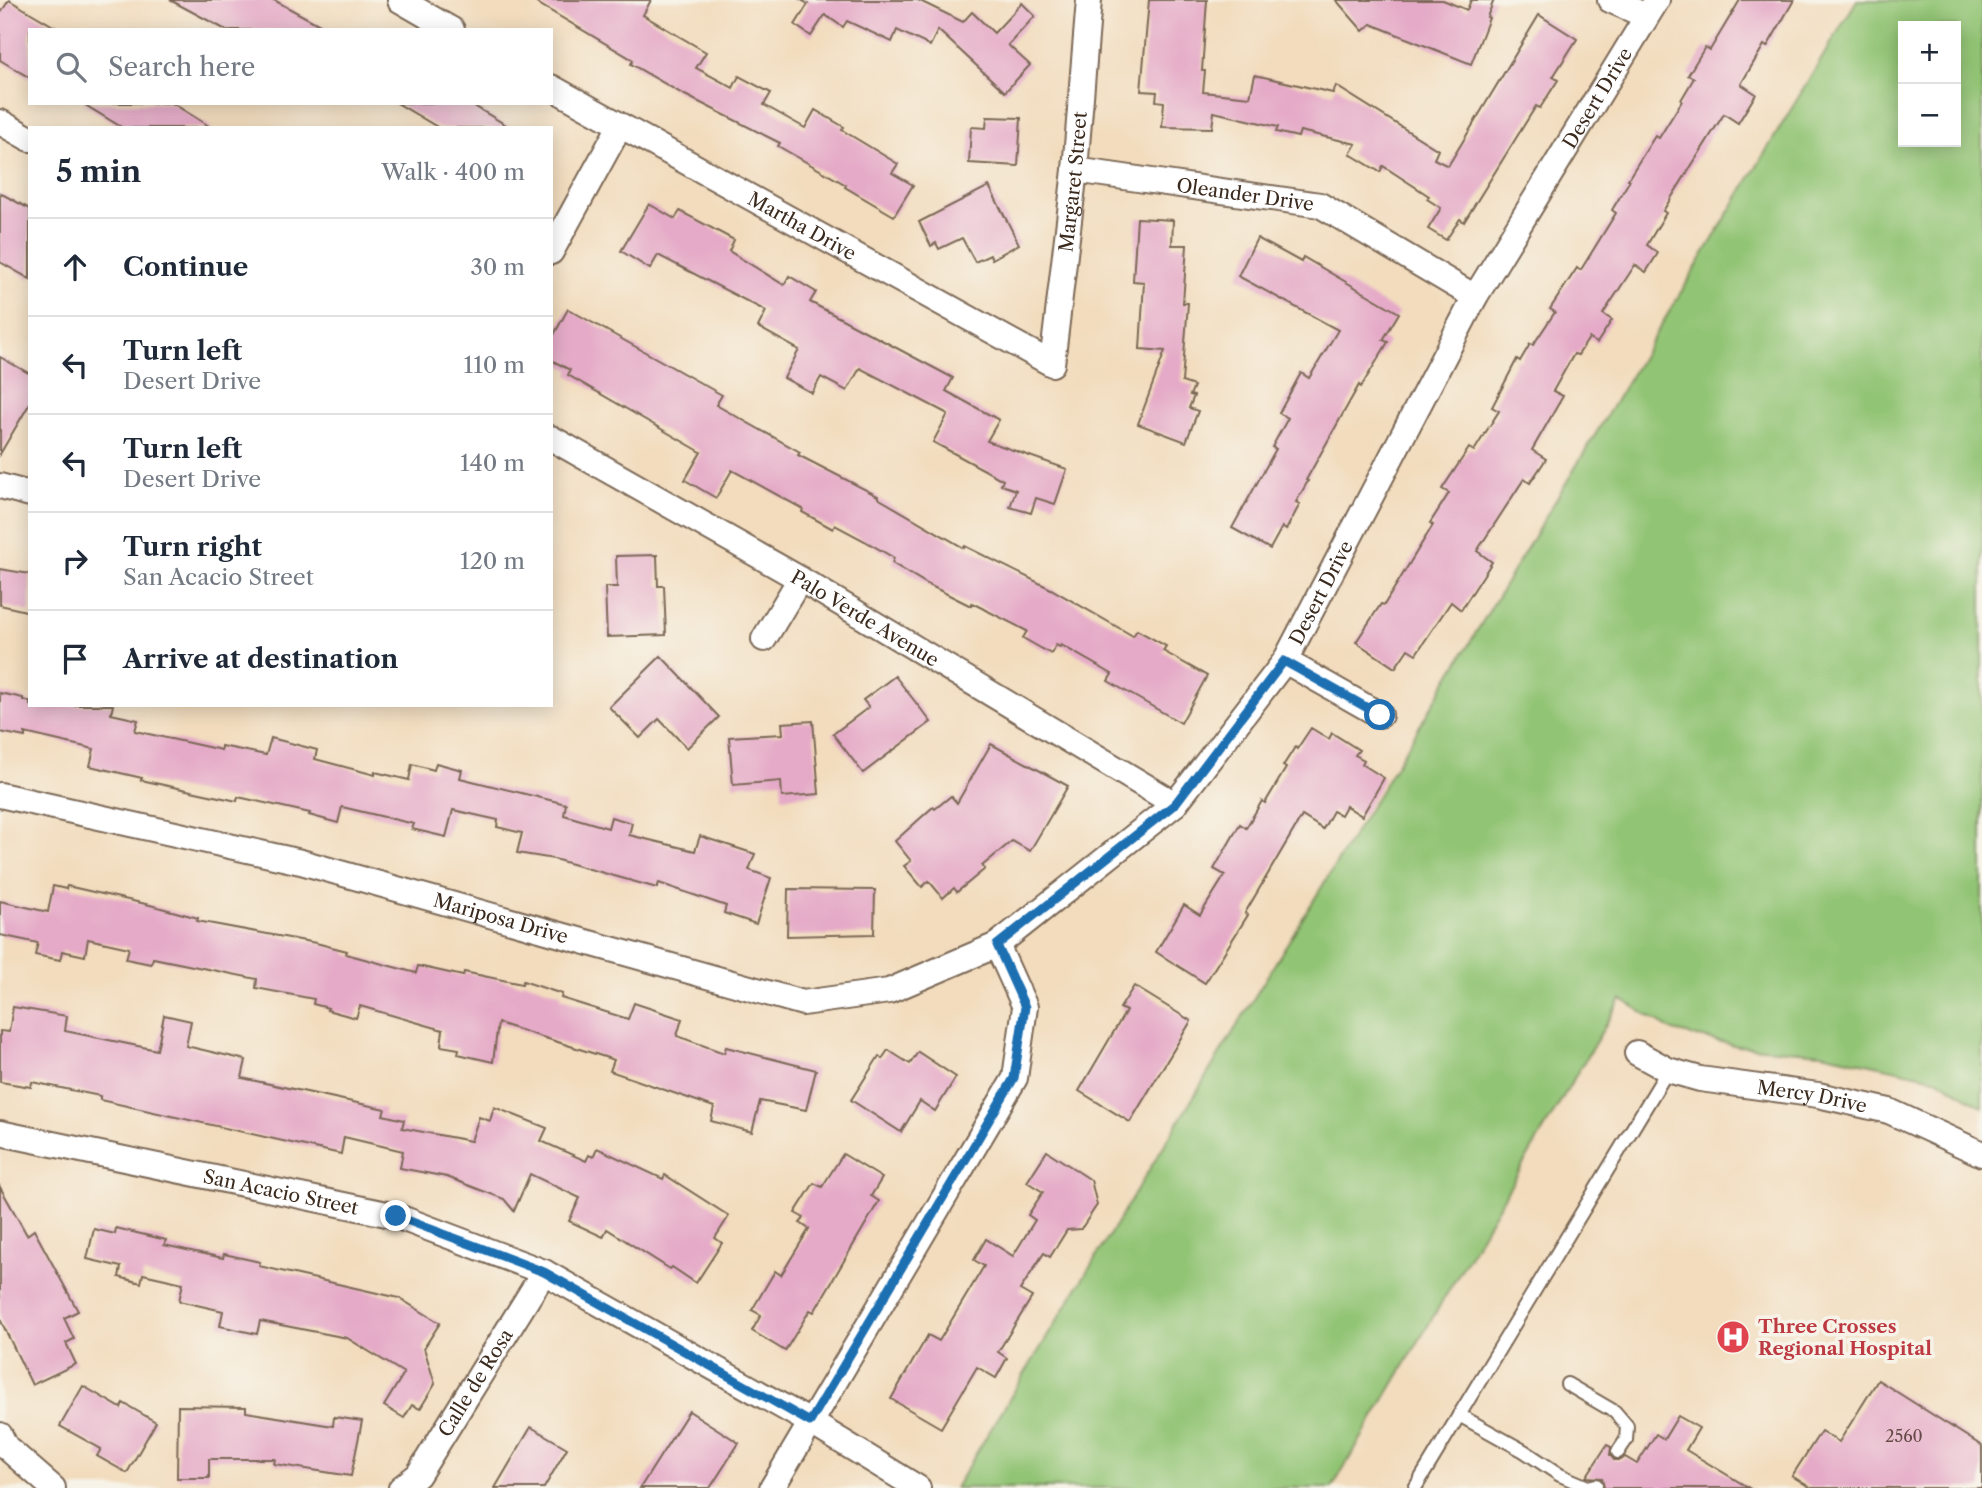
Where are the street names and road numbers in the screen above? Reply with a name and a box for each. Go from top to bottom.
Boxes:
street label: Desert Drive [1558,43,1637,153]
street label: Margaret Street [1054,110,1092,253]
street label: Oleander Drive [1175,174,1315,216]
street label: Martha Drive [744,187,860,265]
street label: Desert Drive [1285,537,1358,649]
street label: Palo Verde Avenue [787,565,943,672]
street label: Mariposa Drive [431,889,571,948]
street label: Mercy Drive [1756,1076,1869,1118]
street label: San Acacio Street [201,1165,361,1220]
street label: Calle de Rosa [434,1325,518,1441]

